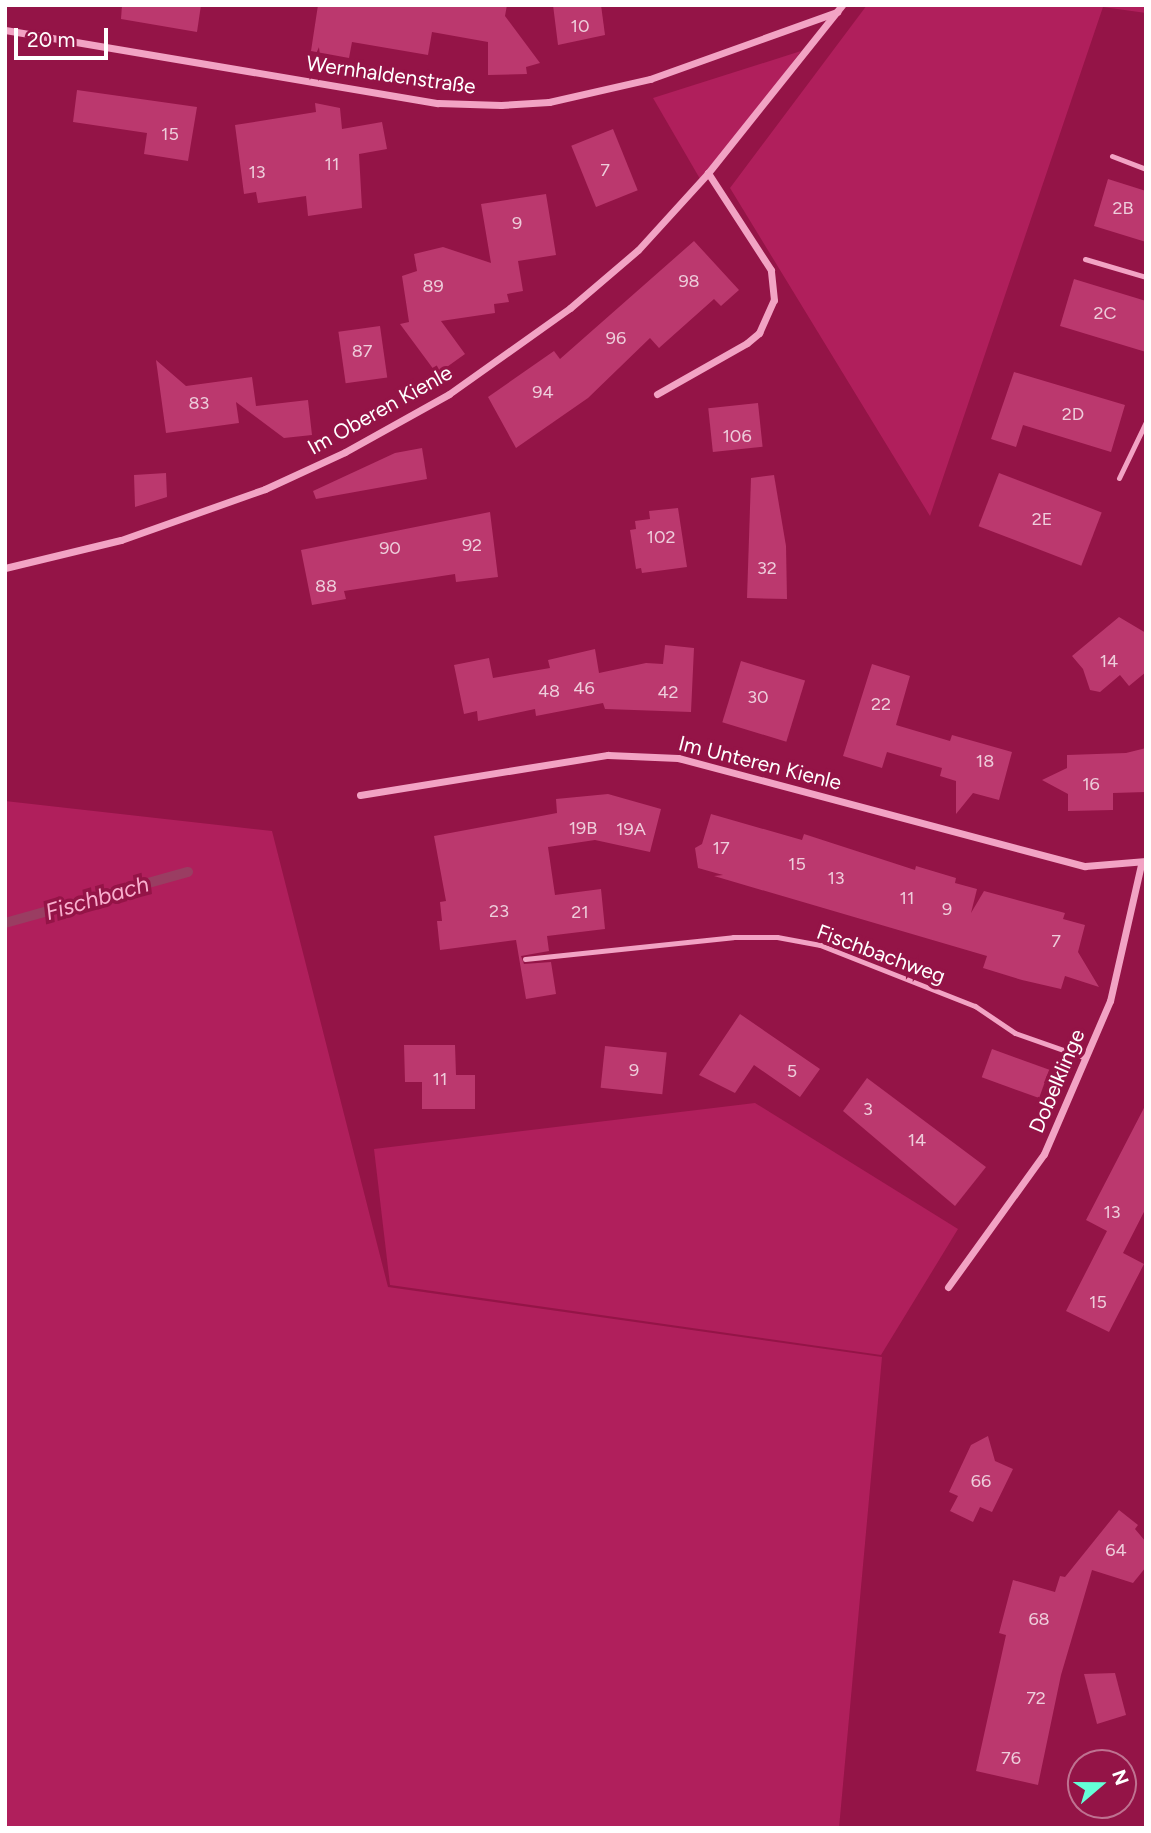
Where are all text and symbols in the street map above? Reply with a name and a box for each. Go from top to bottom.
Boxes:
scale bar [18,14,112,58]
house number: 10 [571,15,589,37]
text: 20 m [27,27,75,52]
street label: Wernhaldenstraße [305,51,477,99]
house number: 15 [161,123,179,145]
house number: 11 [325,153,339,175]
house number: 7 [600,159,610,181]
house number: 13 [248,161,266,183]
house number: 2B [1112,197,1134,219]
house number: 9 [512,212,522,234]
house number: 98 [678,270,700,292]
house number: 89 [422,275,444,297]
house number: 2C [1093,302,1117,324]
house number: 96 [606,327,626,349]
house number: 87 [352,340,372,362]
street label: Im Oberen Kienle [303,360,457,460]
house number: 94 [532,381,554,403]
house number: 83 [189,392,209,414]
house number: 2D [1062,403,1084,425]
house number: 106 [722,425,752,447]
house number: 2E [1032,508,1052,530]
house number: 102 [646,526,676,548]
house number: 92 [462,534,482,556]
house number: 90 [379,537,401,559]
house number: 32 [757,557,777,579]
house number: 88 [315,575,337,597]
house number: 14 [1100,650,1118,672]
house number: 46 [573,677,595,699]
house number: 48 [538,680,560,702]
house number: 42 [657,681,679,703]
house number: 30 [747,686,769,708]
house number: 22 [871,693,891,715]
street label: Im Unteren Kienle [676,731,844,795]
house number: 18 [976,750,994,772]
house number: 16 [1082,773,1100,795]
house number: 19B [569,817,597,839]
house number: 19A [616,818,646,840]
house number: 17 [712,837,730,859]
house number: 15 [788,853,806,875]
house number: 13 [827,867,845,889]
water label: Fischbach [42,870,152,926]
house number: 11 [900,887,914,909]
house number: 9 [942,898,952,920]
house number: 23 [489,900,509,922]
house number: 21 [571,901,589,923]
street label: Fischbachweg [813,919,949,989]
house number: 7 [1051,930,1061,952]
street label: Dobelklinge [1024,1025,1090,1137]
house number: 9 [629,1059,639,1081]
house number: 5 [787,1060,797,1082]
house number: 11 [433,1068,447,1090]
house number: 3 [863,1098,873,1120]
house number: 14 [908,1129,926,1151]
house number: 13 [1103,1201,1121,1223]
house number: 15 [1089,1291,1107,1313]
house number: 66 [971,1470,991,1492]
house number: 64 [1105,1539,1127,1561]
house number: 68 [1028,1608,1050,1630]
house number: 72 [1026,1687,1046,1709]
house number: 76 [1001,1747,1021,1769]
north arrow [1067,1749,1137,1819]
text: N [1107,1766,1134,1788]

